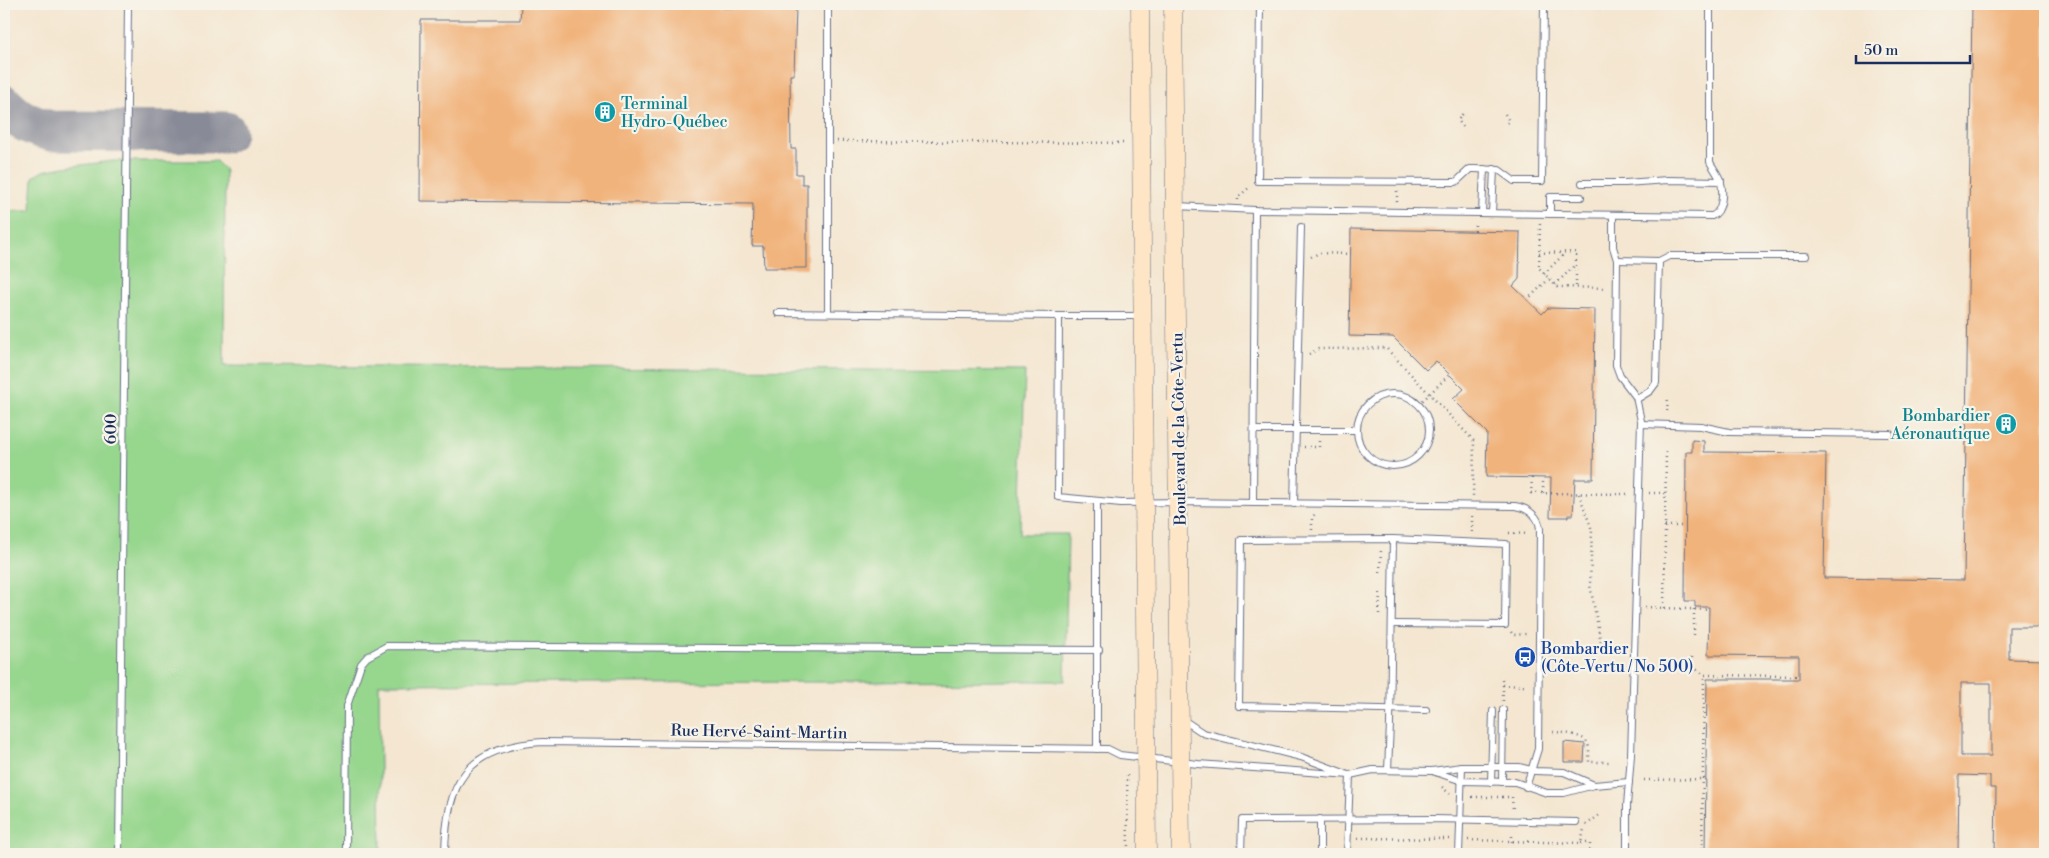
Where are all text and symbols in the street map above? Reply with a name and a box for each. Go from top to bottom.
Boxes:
scale bar [1856,32,1970,64]
text: 50 m [1864,41,1898,60]
place label: Terminal Hydro-Québec [621,94,728,132]
building icon: Terminal Hydro-Québec [593,100,617,124]
street label: Boulevard de la Côte-Vertu [1167,332,1191,527]
place label: Bombardier Aéronautique [1890,406,1990,444]
building icon: Bombardier Aéronautique [1994,412,2018,436]
street label: 600 [101,413,121,445]
place label: Bombardier (Côte-Vertu / No 500) [1540,639,1694,677]
bus stop icon: Bombardier (Côte-Vertu / No 500) [1513,645,1537,669]
street label: Rue Hervé-Saint-Martin [670,720,848,744]

